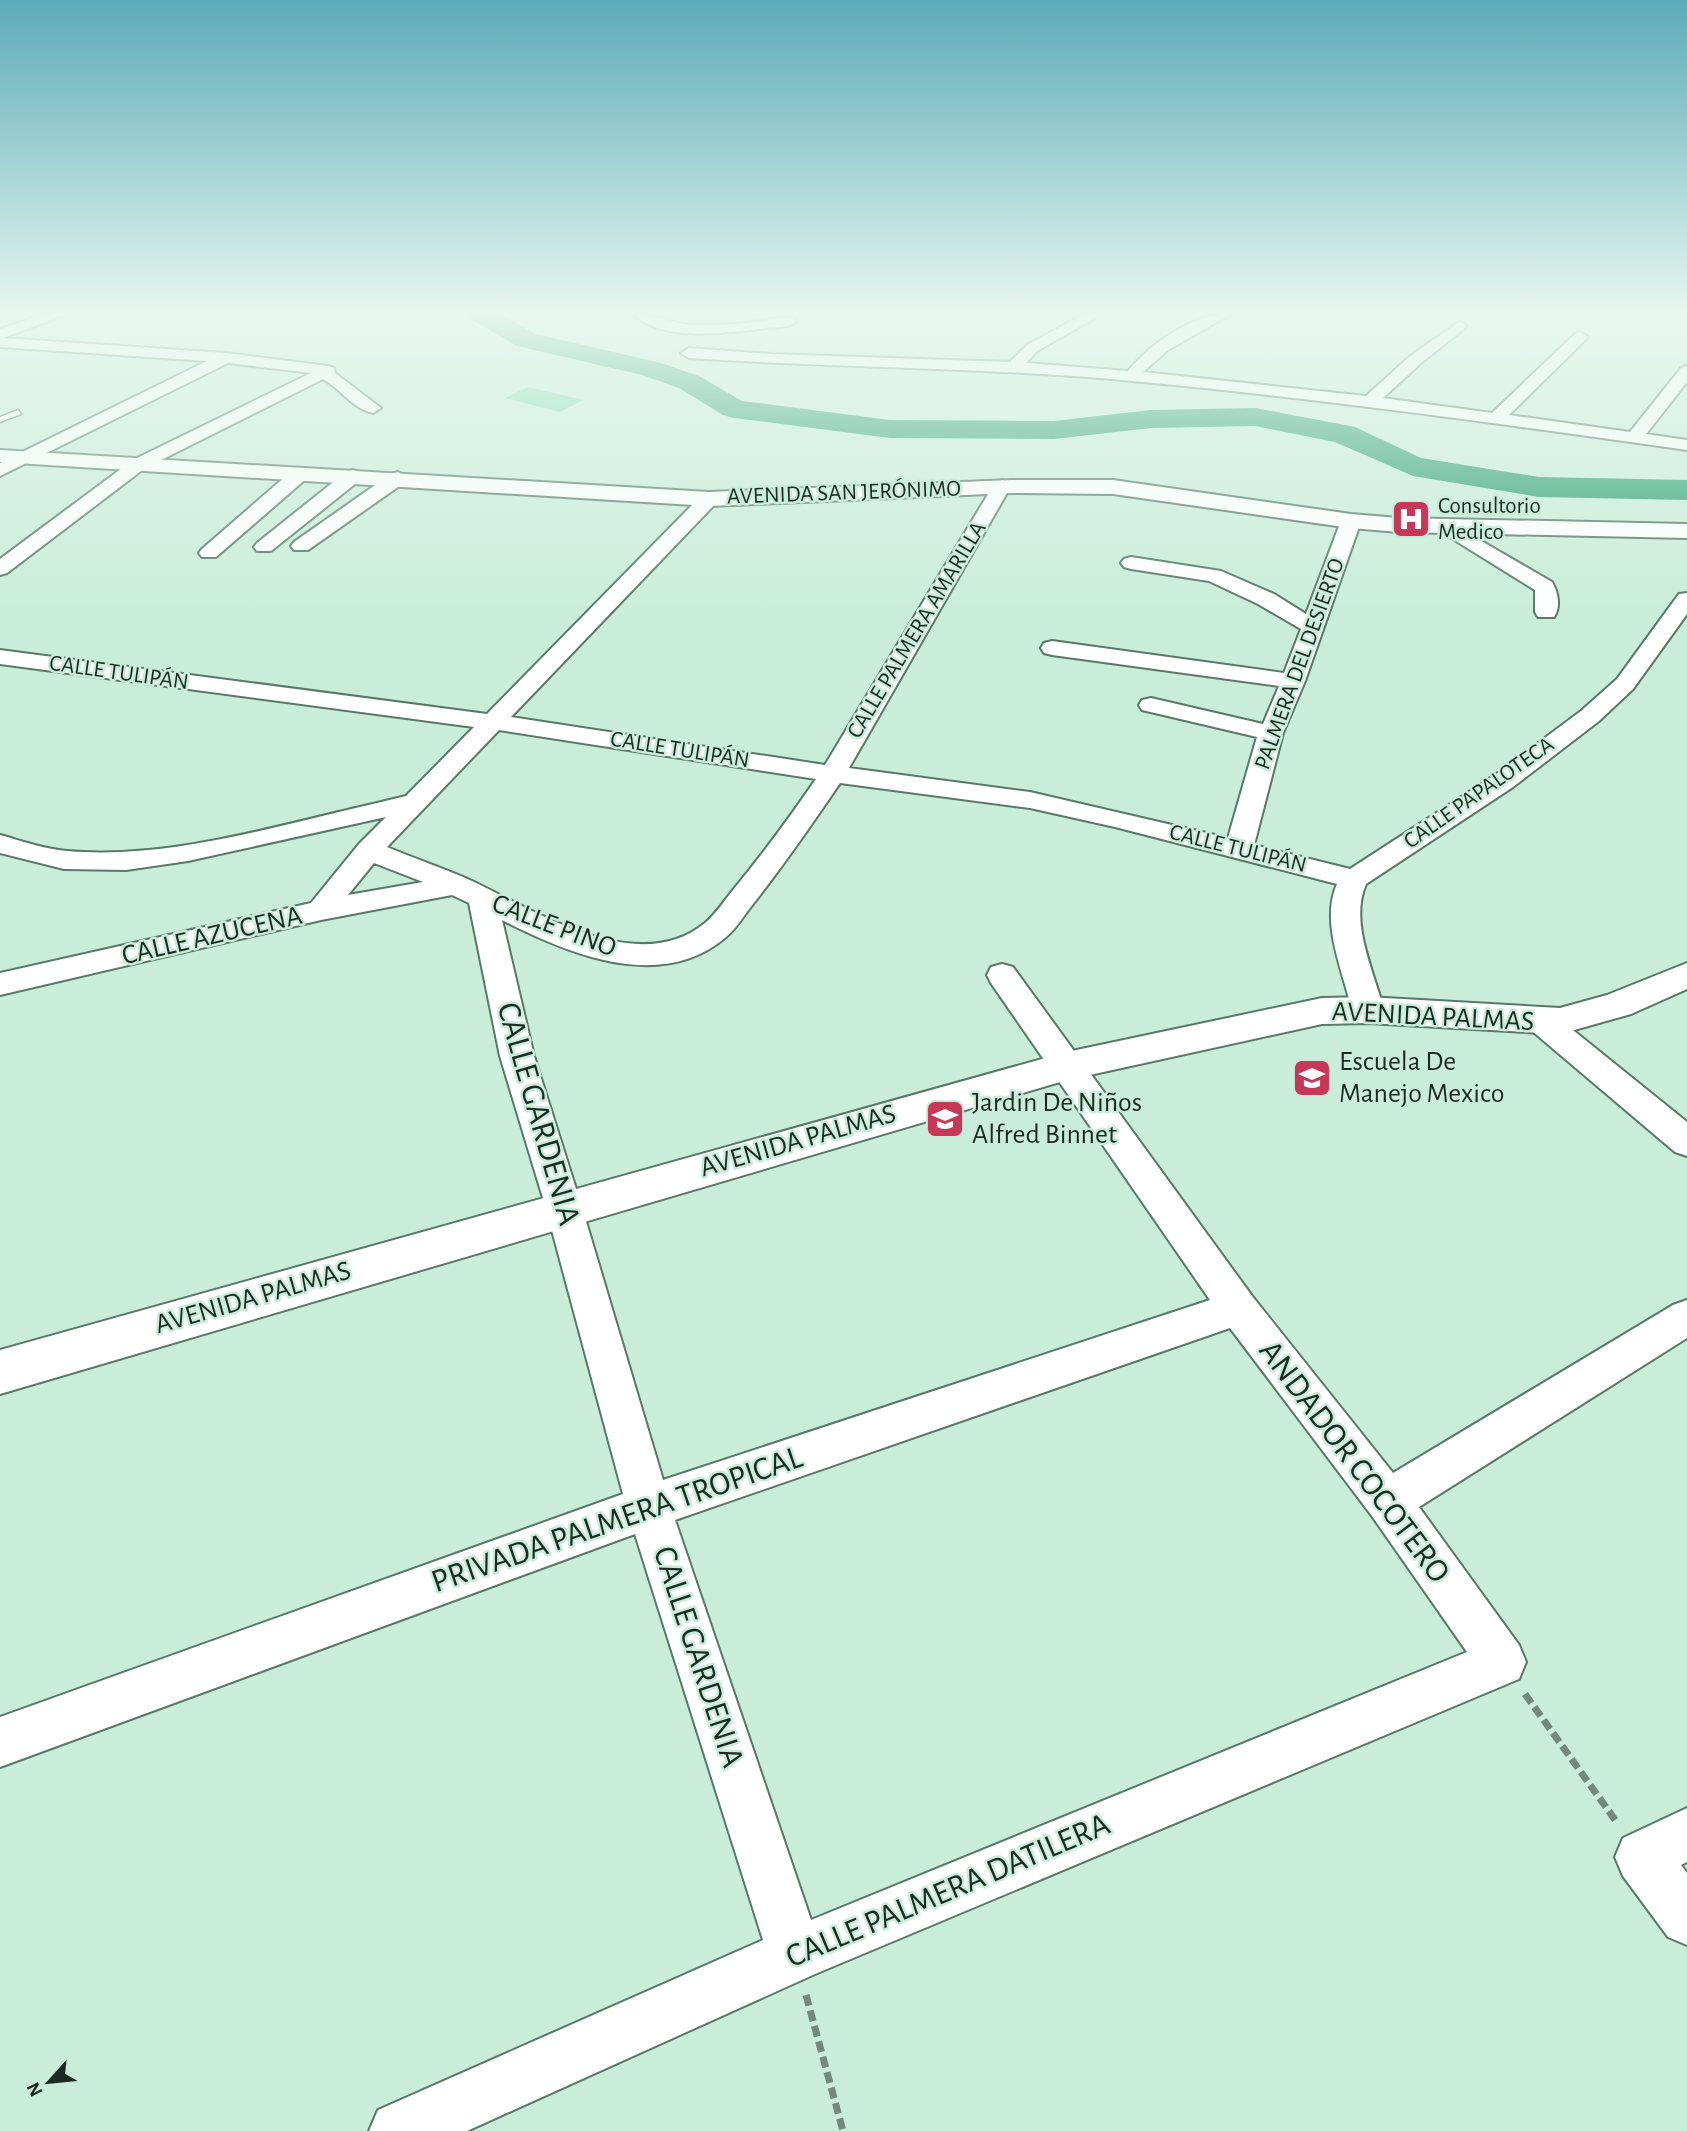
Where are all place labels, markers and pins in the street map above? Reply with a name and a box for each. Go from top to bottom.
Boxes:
place label: Consultorio Medico [1438,495,1541,544]
hospital icon: Consultorio Medico [1390,498,1432,540]
place label: Escuela De Manejo Mexico [1339,1048,1505,1108]
school or university icon: Escuela De Manejo Mexico [1291,1057,1333,1099]
place label: Jardin De Niños Alfred Binnet [972,1089,1142,1149]
school or university icon: Jardin De Niños Alfred Binnet [924,1098,966,1140]

